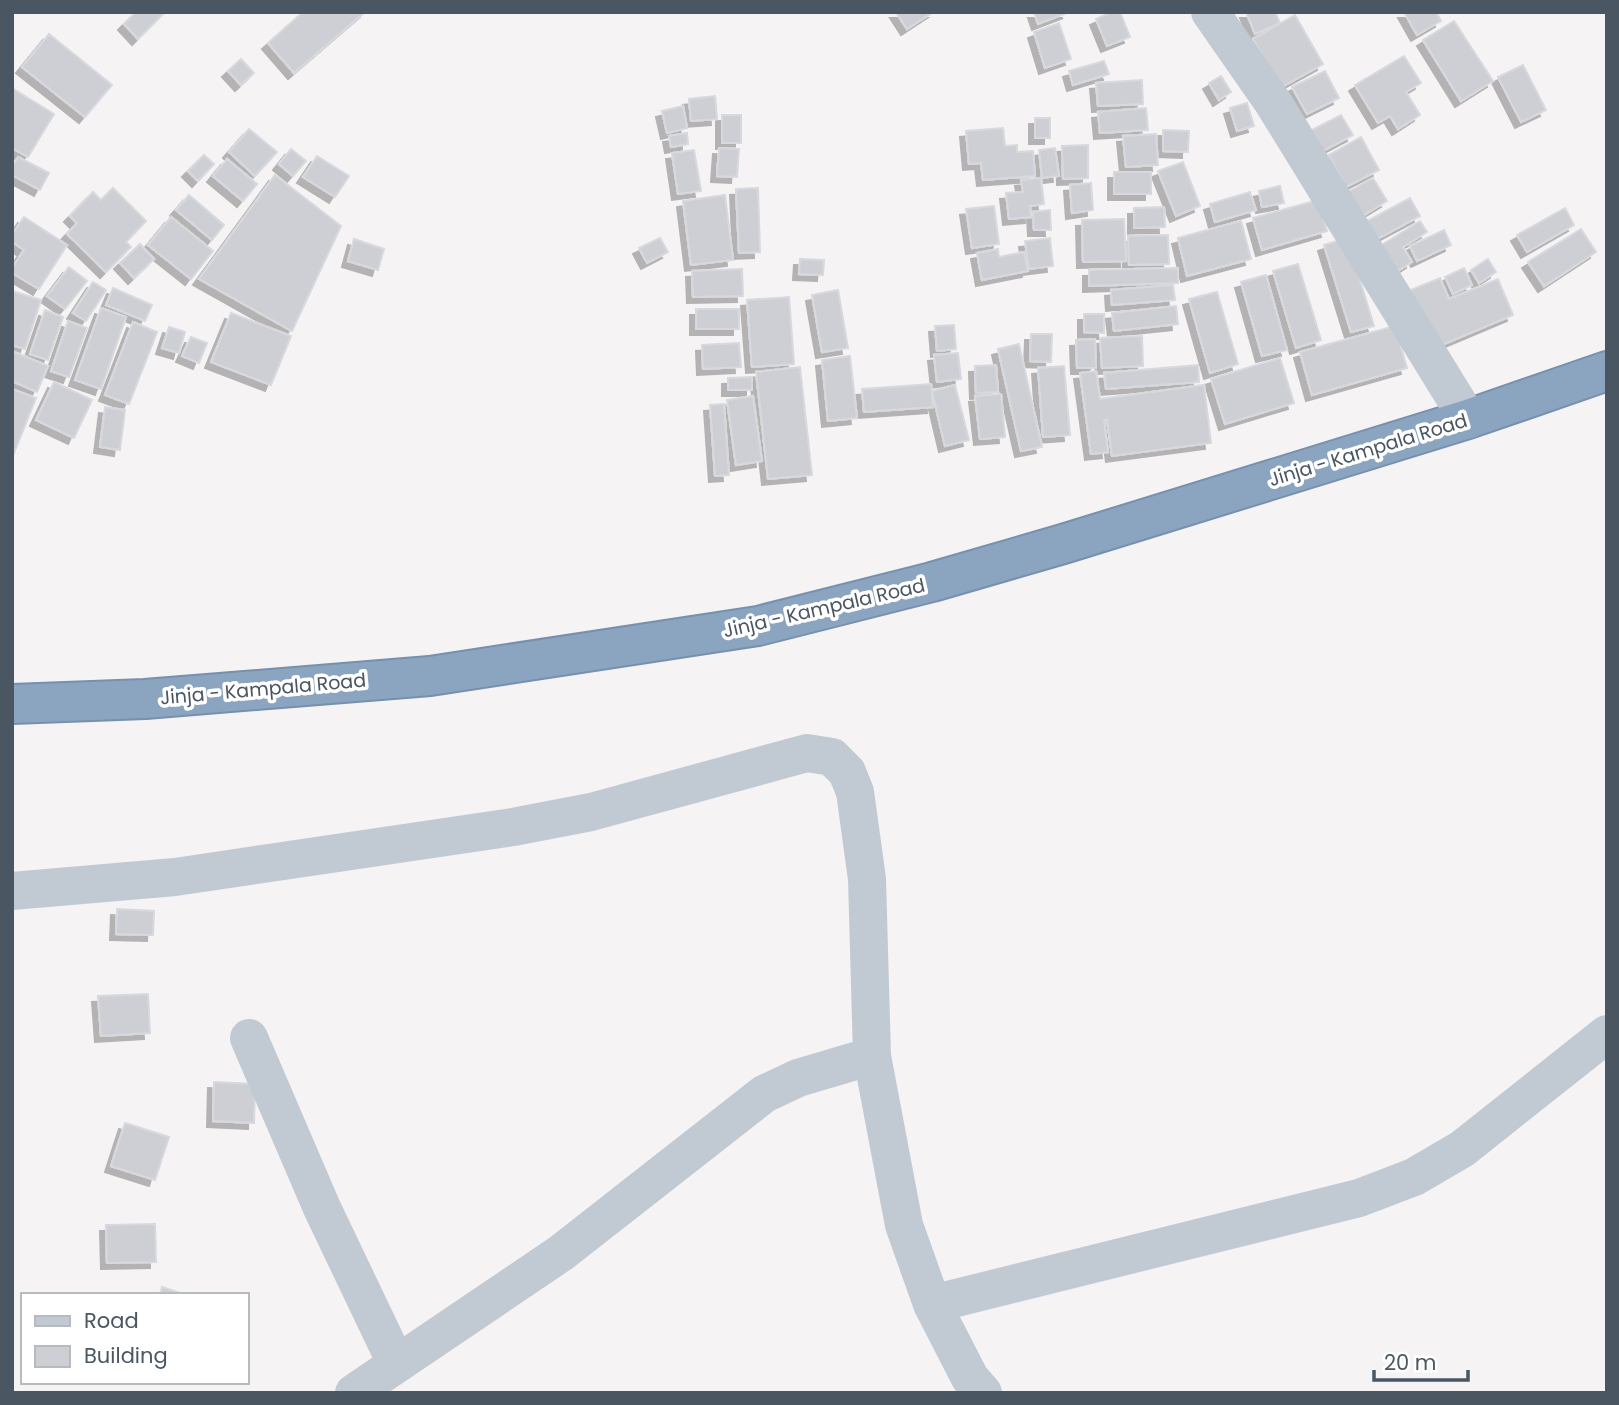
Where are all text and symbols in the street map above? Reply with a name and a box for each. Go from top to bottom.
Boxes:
street label: Jinja - Kampala Road [1265,407,1471,493]
street label: Jinja - Kampala Road [720,572,928,644]
street label: Jinja - Kampala Road [159,667,367,711]
legend [21,1293,248,1384]
text: Road [84,1306,139,1335]
scale bar [1374,1338,1468,1382]
text: Building [84,1341,168,1370]
text: 20 m [1384,1348,1437,1377]

